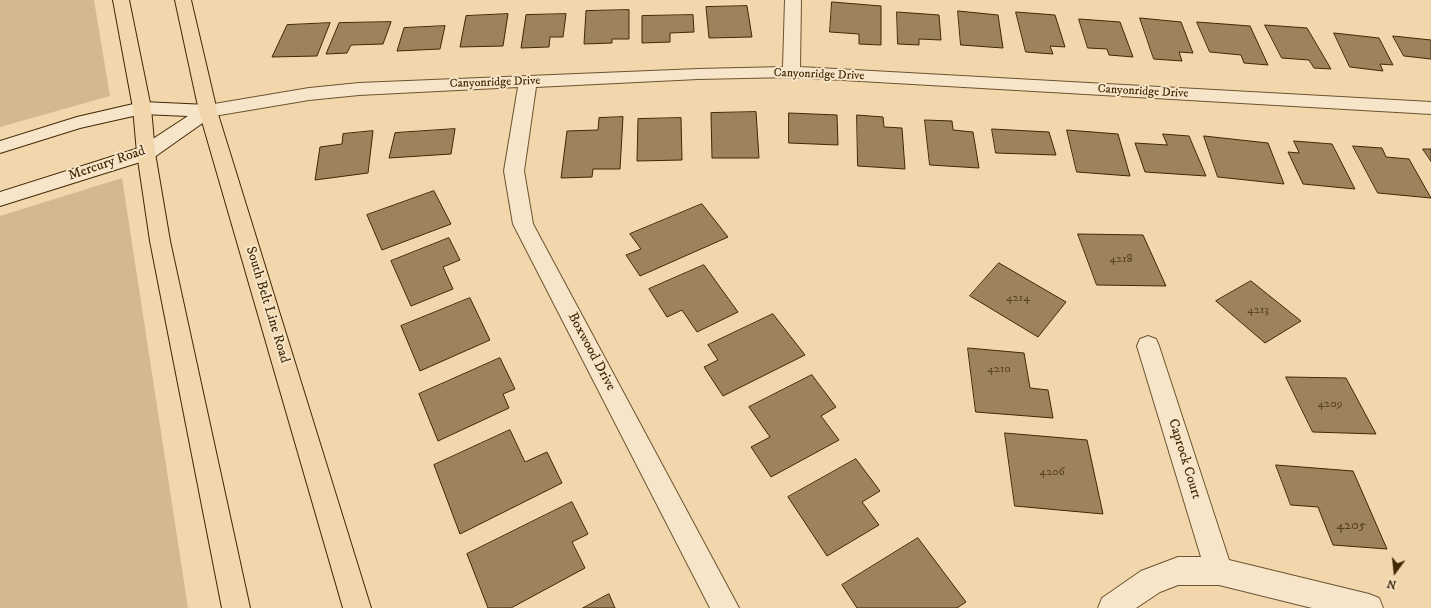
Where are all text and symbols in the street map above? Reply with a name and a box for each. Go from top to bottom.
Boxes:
street label: Canyonridge Drive [773,66,865,84]
street label: Canyonridge Drive [449,74,541,92]
street label: Canyonridge Drive [1097,82,1189,102]
street label: Mercury Road [66,143,148,185]
street label: South Belt Line Road [241,245,293,365]
house number: 4218 [1109,253,1133,267]
house number: 4214 [1006,292,1030,306]
house number: 4213 [1247,304,1269,318]
street label: Boxwood Drive [563,310,619,394]
house number: 4210 [987,363,1011,377]
house number: 4209 [1317,398,1343,412]
street label: Caprock Court [1164,417,1204,501]
house number: 4206 [1039,466,1065,480]
house number: 4205 [1336,518,1366,534]
north arrow [1375,552,1415,592]
text: N [1386,576,1398,592]

